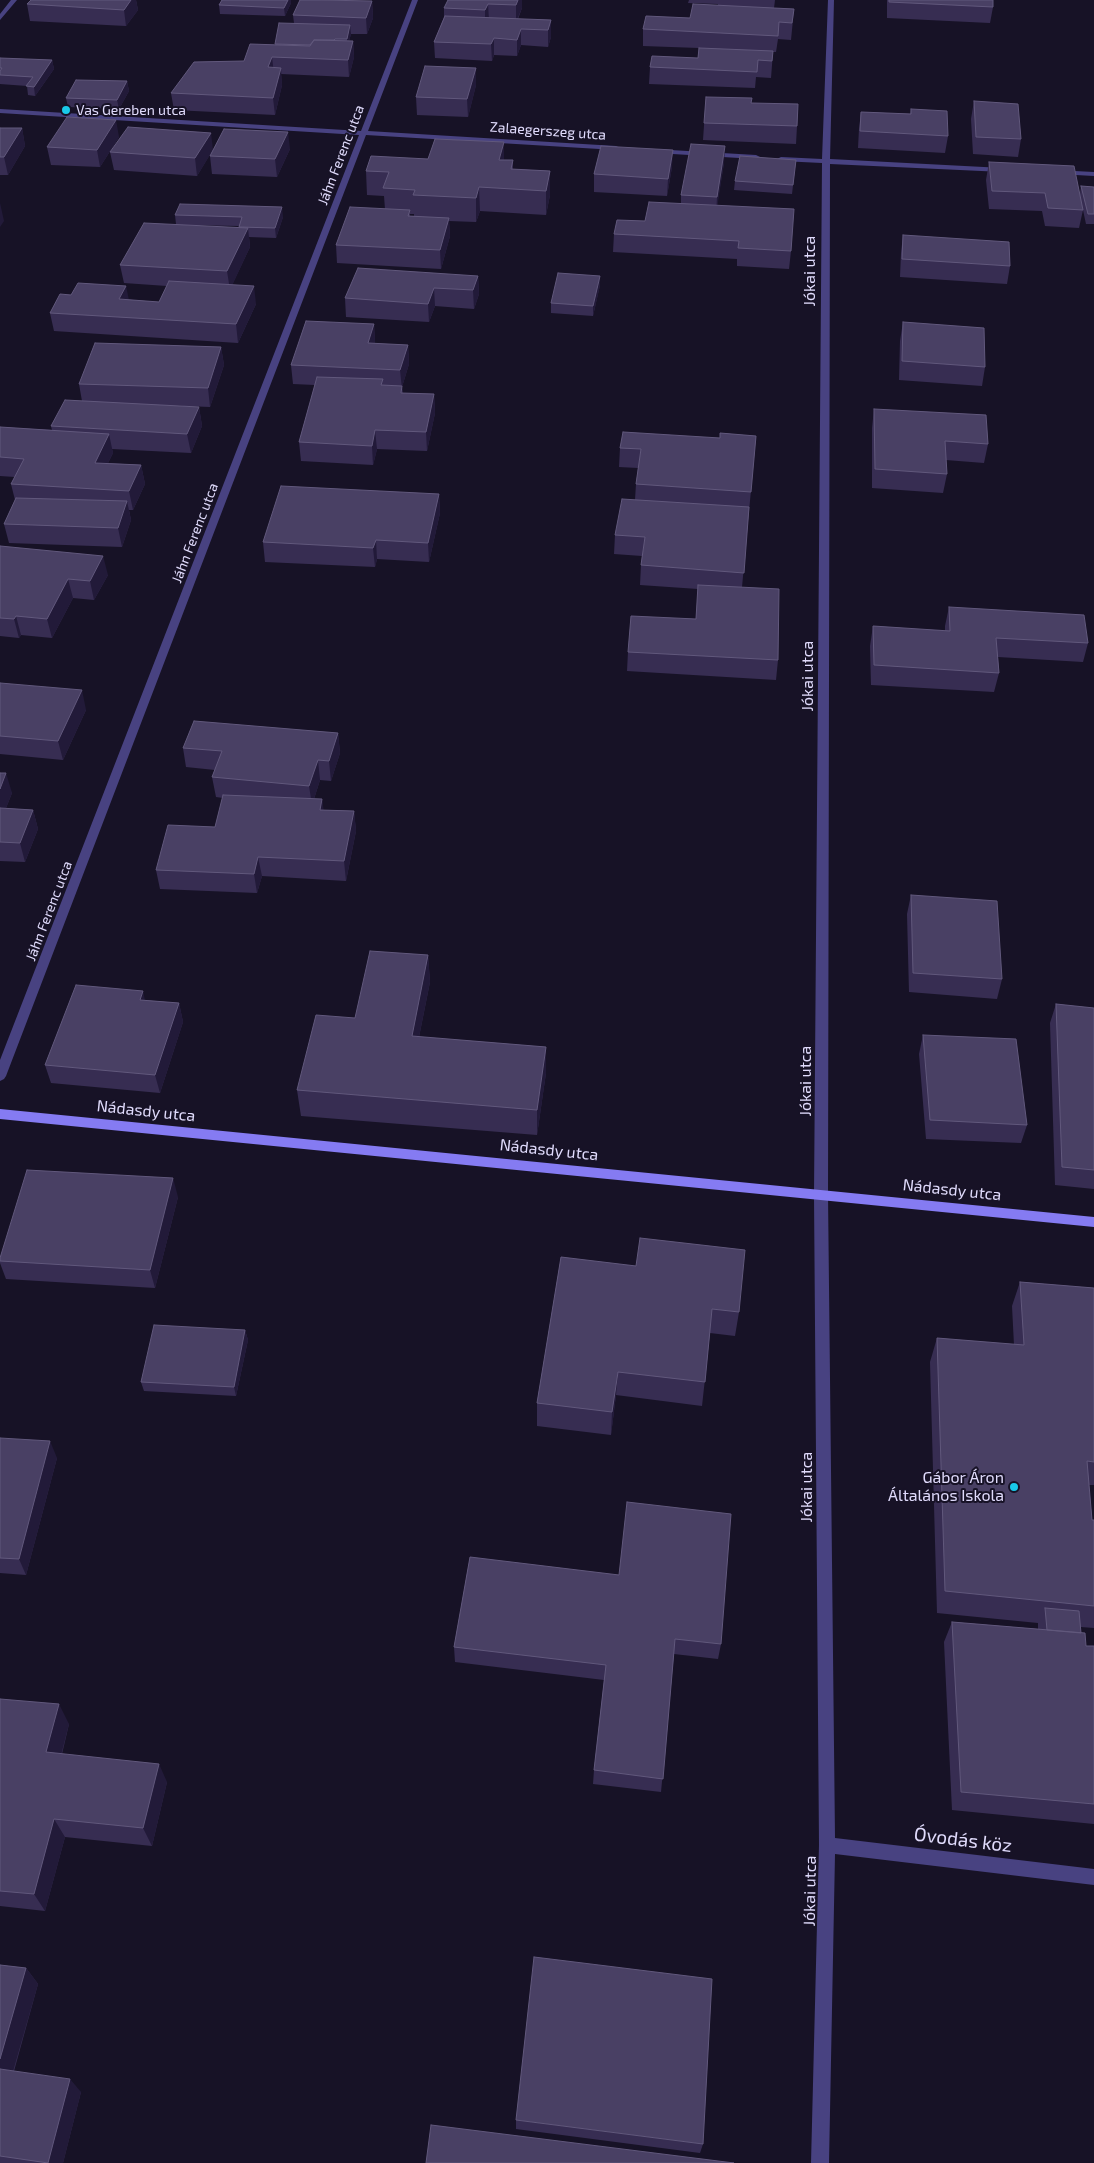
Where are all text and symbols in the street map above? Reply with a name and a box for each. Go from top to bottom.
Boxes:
place label: Vas Gereben utca [76,102,186,118]
street label: Jáhn Ferenc utca [314,103,368,207]
marker: Vas Gereben utca [60,104,72,116]
street label: Zalaegerszeg utca [489,119,607,143]
street label: Jókai utca [800,236,820,306]
street label: Jáhn Ferenc utca [168,481,222,585]
street label: Jókai utca [798,641,818,711]
street label: Jáhn Ferenc utca [22,859,76,963]
street label: Jókai utca [796,1046,816,1116]
street label: Nádasdy utca [96,1096,196,1126]
street label: Nádasdy utca [499,1135,599,1165]
street label: Nádasdy utca [902,1175,1002,1205]
street label: Jókai utca [797,1452,817,1522]
place label: Gábor Áron Általános Iskola [888,1468,1004,1506]
marker: Gábor Áron Általános Iskola [1008,1481,1020,1493]
street label: Óvodás köz [913,1823,1013,1857]
street label: Jókai utca [800,1855,820,1927]

